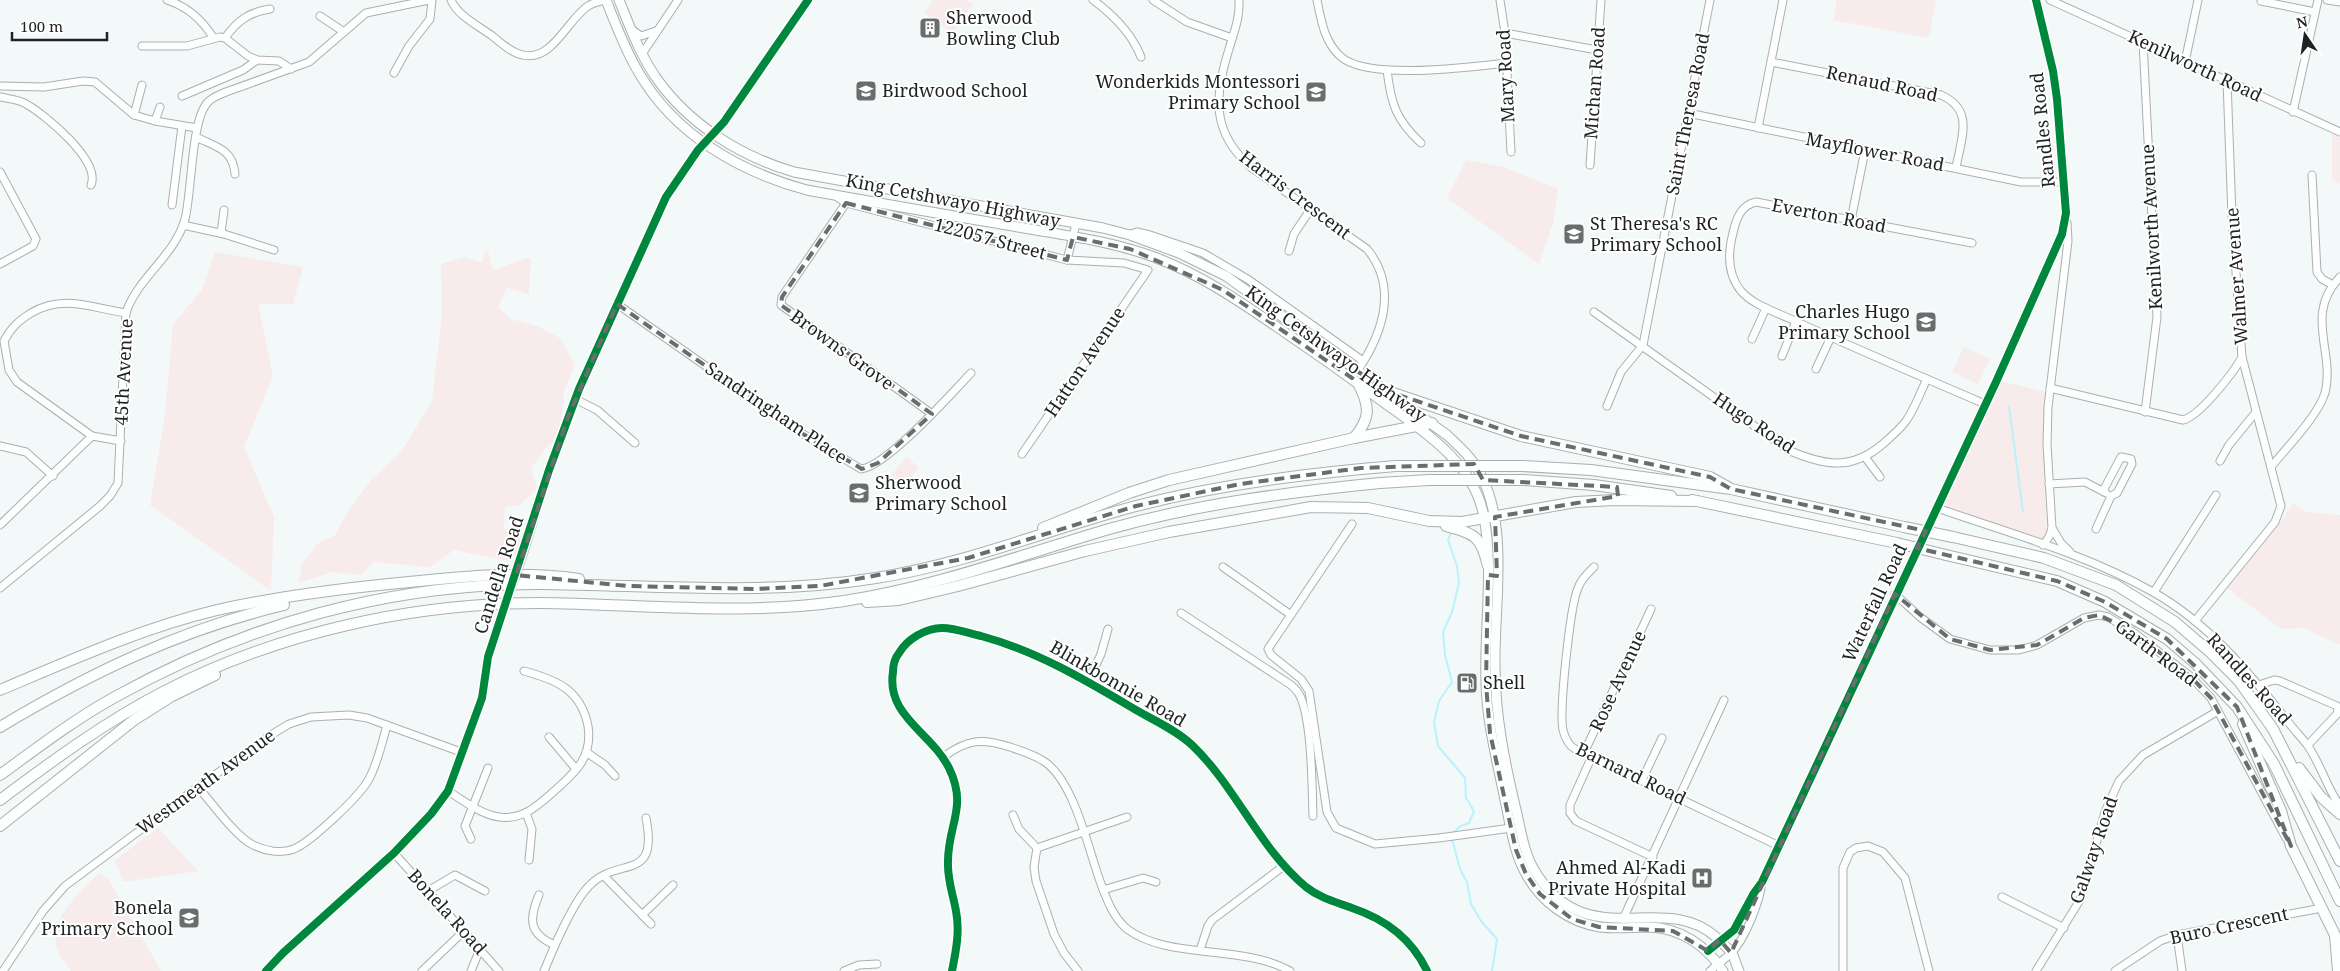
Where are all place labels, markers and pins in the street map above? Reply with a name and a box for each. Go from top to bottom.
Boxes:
place label: Sherwood Bowling Club [946,5,1060,50]
building icon: Sherwood Bowling Club [918,16,942,40]
place label: Wonderkids Montessori Primary School [1095,69,1300,114]
place label: Birdwood School [882,78,1028,102]
school or university icon: Birdwood School [854,79,878,103]
school or university icon: Wonderkids Montessori Primary School [1304,80,1328,104]
place label: St Theresa's RC Primary School [1590,211,1722,256]
school or university icon: St Theresa's RC Primary School [1562,222,1586,246]
place label: Charles Hugo Primary School [1778,299,1910,344]
school or university icon: Charles Hugo Primary School [1914,310,1938,334]
place label: Sherwood Primary School [875,470,1007,515]
school or university icon: Sherwood Primary School [847,481,871,505]
place label: Shell [1483,670,1525,694]
fuel station icon: Shell [1455,671,1479,695]
place label: Ahmed Al-Kadi Private Hospital [1548,855,1686,900]
hospital icon: Ahmed Al-Kadi Private Hospital [1690,866,1714,890]
place label: Bonela Primary School [41,895,173,940]
school or university icon: Bonela Primary School [177,906,201,930]

